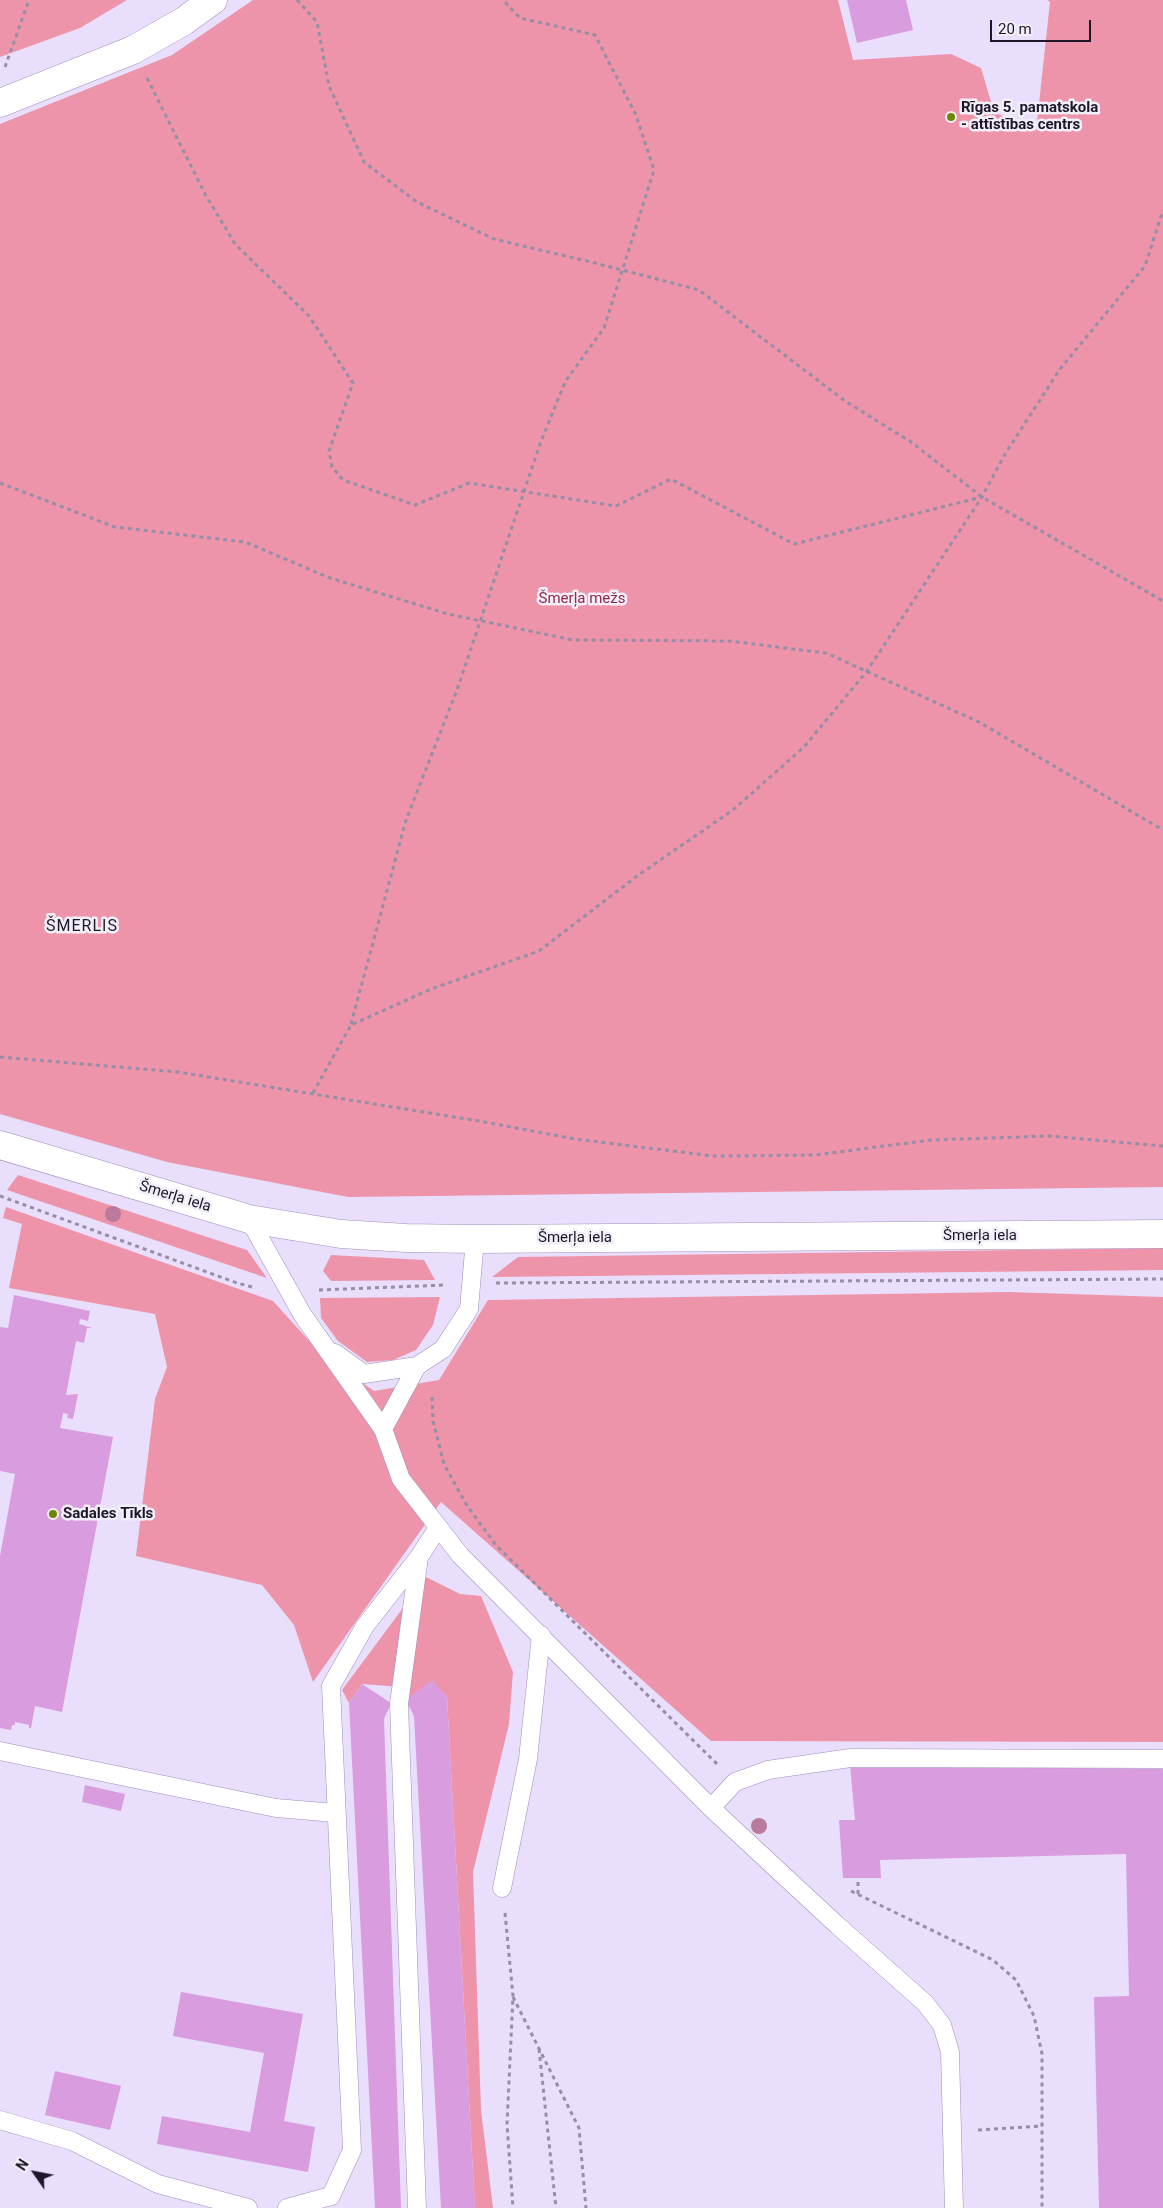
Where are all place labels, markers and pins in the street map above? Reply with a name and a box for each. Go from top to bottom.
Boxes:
place label: Rīgas 5. pamatskola - attīstības centrs [961,99,1098,134]
marker: Rīgas 5. pamatskola - attīstības centrs [945,111,957,123]
place label: Sadales Tīkls [63,1505,153,1523]
marker: Sadales Tīkls [47,1508,59,1520]

